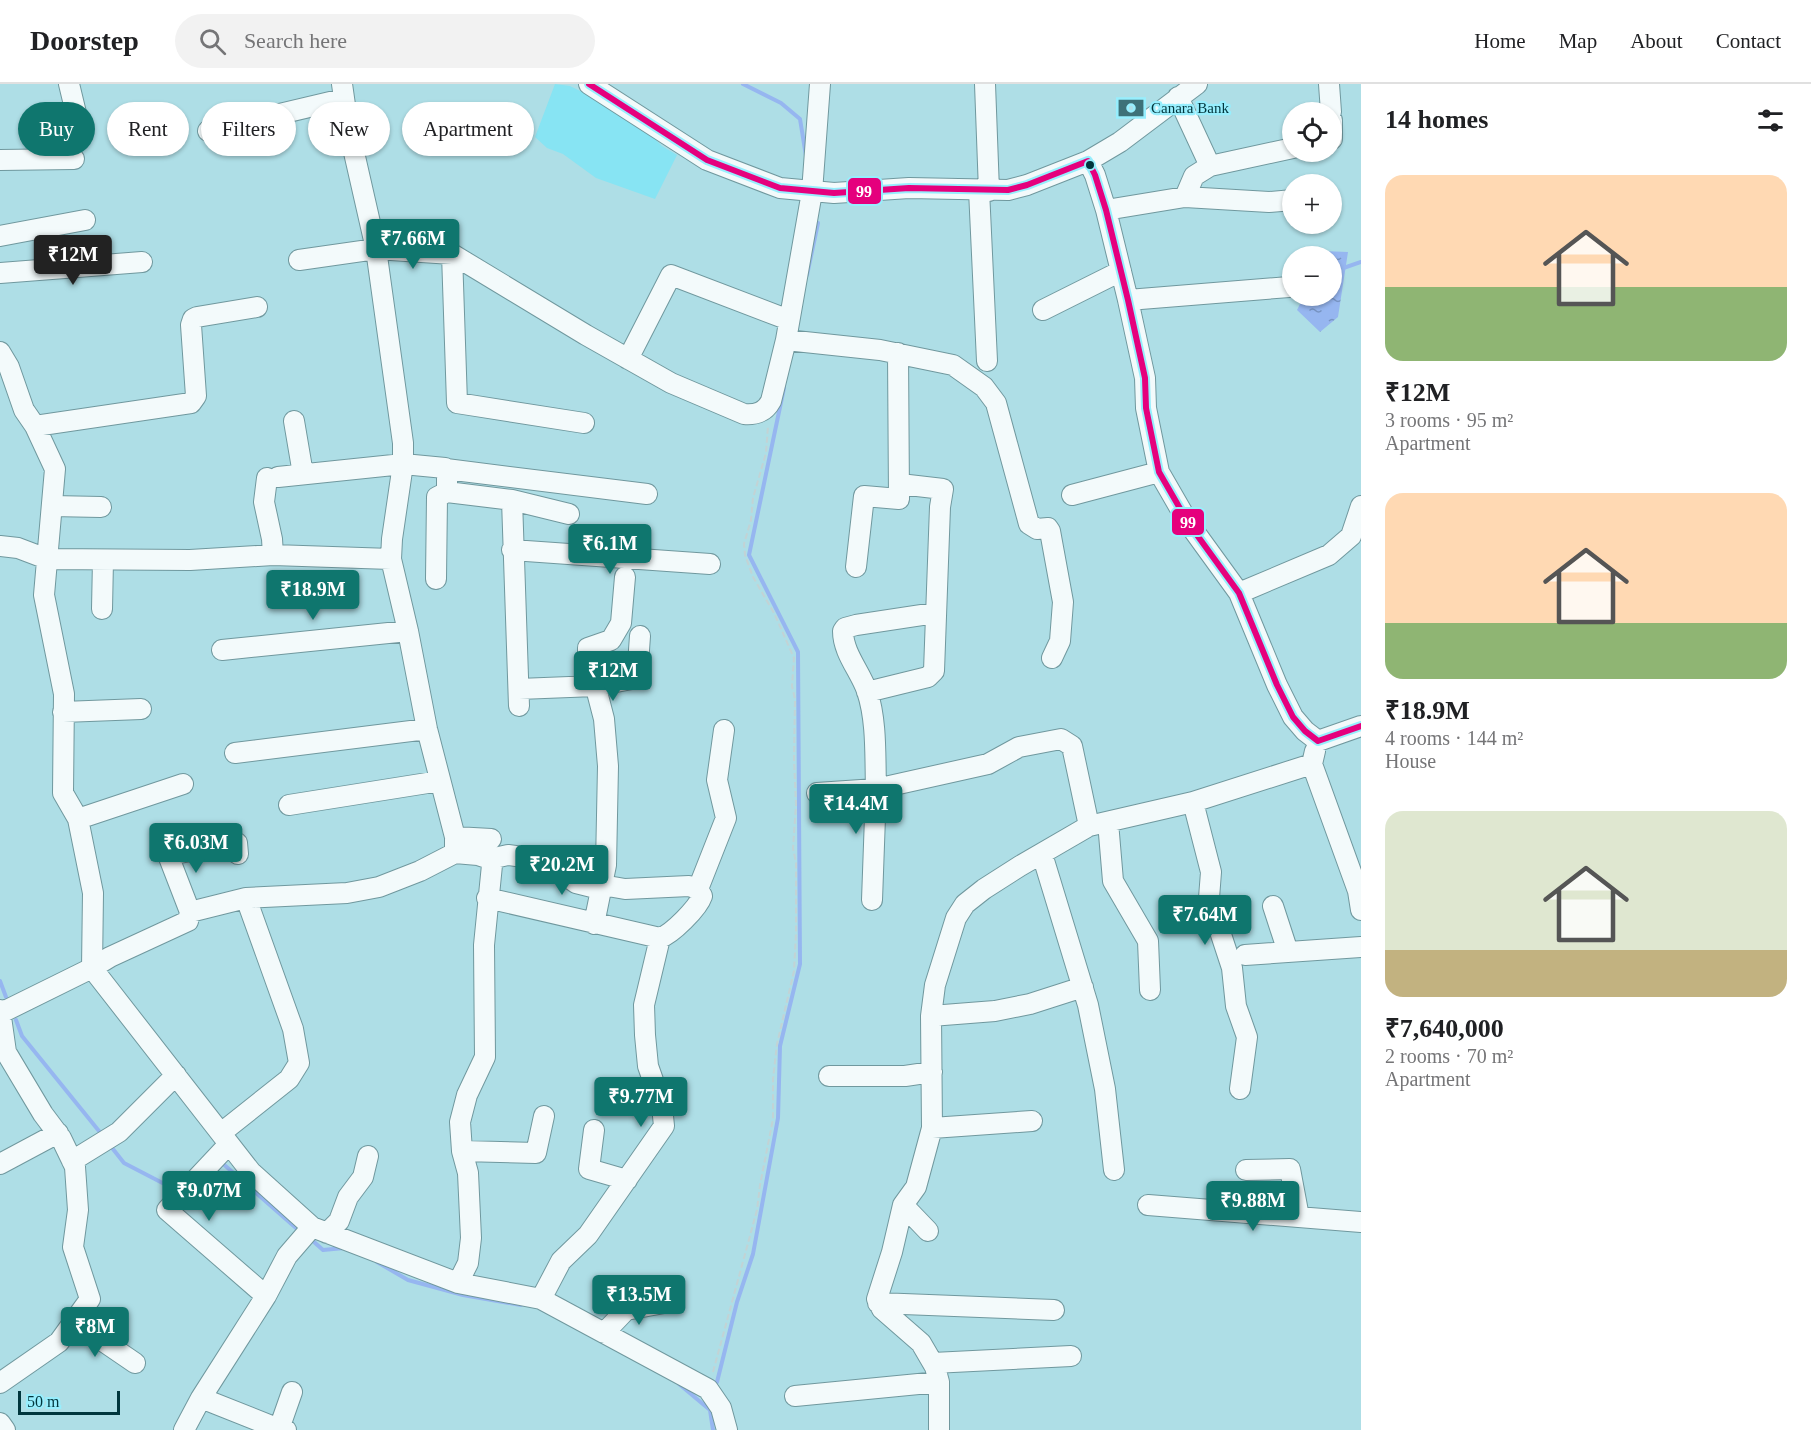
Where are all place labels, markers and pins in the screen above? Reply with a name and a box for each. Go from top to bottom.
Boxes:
bank icon: Canara Bank [1116,93,1146,123]
place label: Canara Bank [1151,100,1229,116]
unlabelled marker [1084,159,1096,171]
pin: ₹7.66M [364,219,462,270]
pin: ₹12M [37,235,109,286]
pin: ₹6.1M [568,524,652,575]
pin: ₹18.9M [264,570,362,621]
pin: ₹12M [577,651,649,702]
pin: ₹14.4M [807,784,905,835]
pin: ₹6.03M [147,823,245,874]
pin: ₹20.2M [513,845,611,896]
pin: ₹7.64M [1156,895,1254,946]
pin: ₹9.77M [592,1077,690,1128]
pin: ₹9.07M [160,1171,258,1222]
pin: ₹9.88M [1204,1181,1302,1232]
pin: ₹13.5M [590,1275,688,1326]
pin: ₹8M [66,1307,124,1358]

